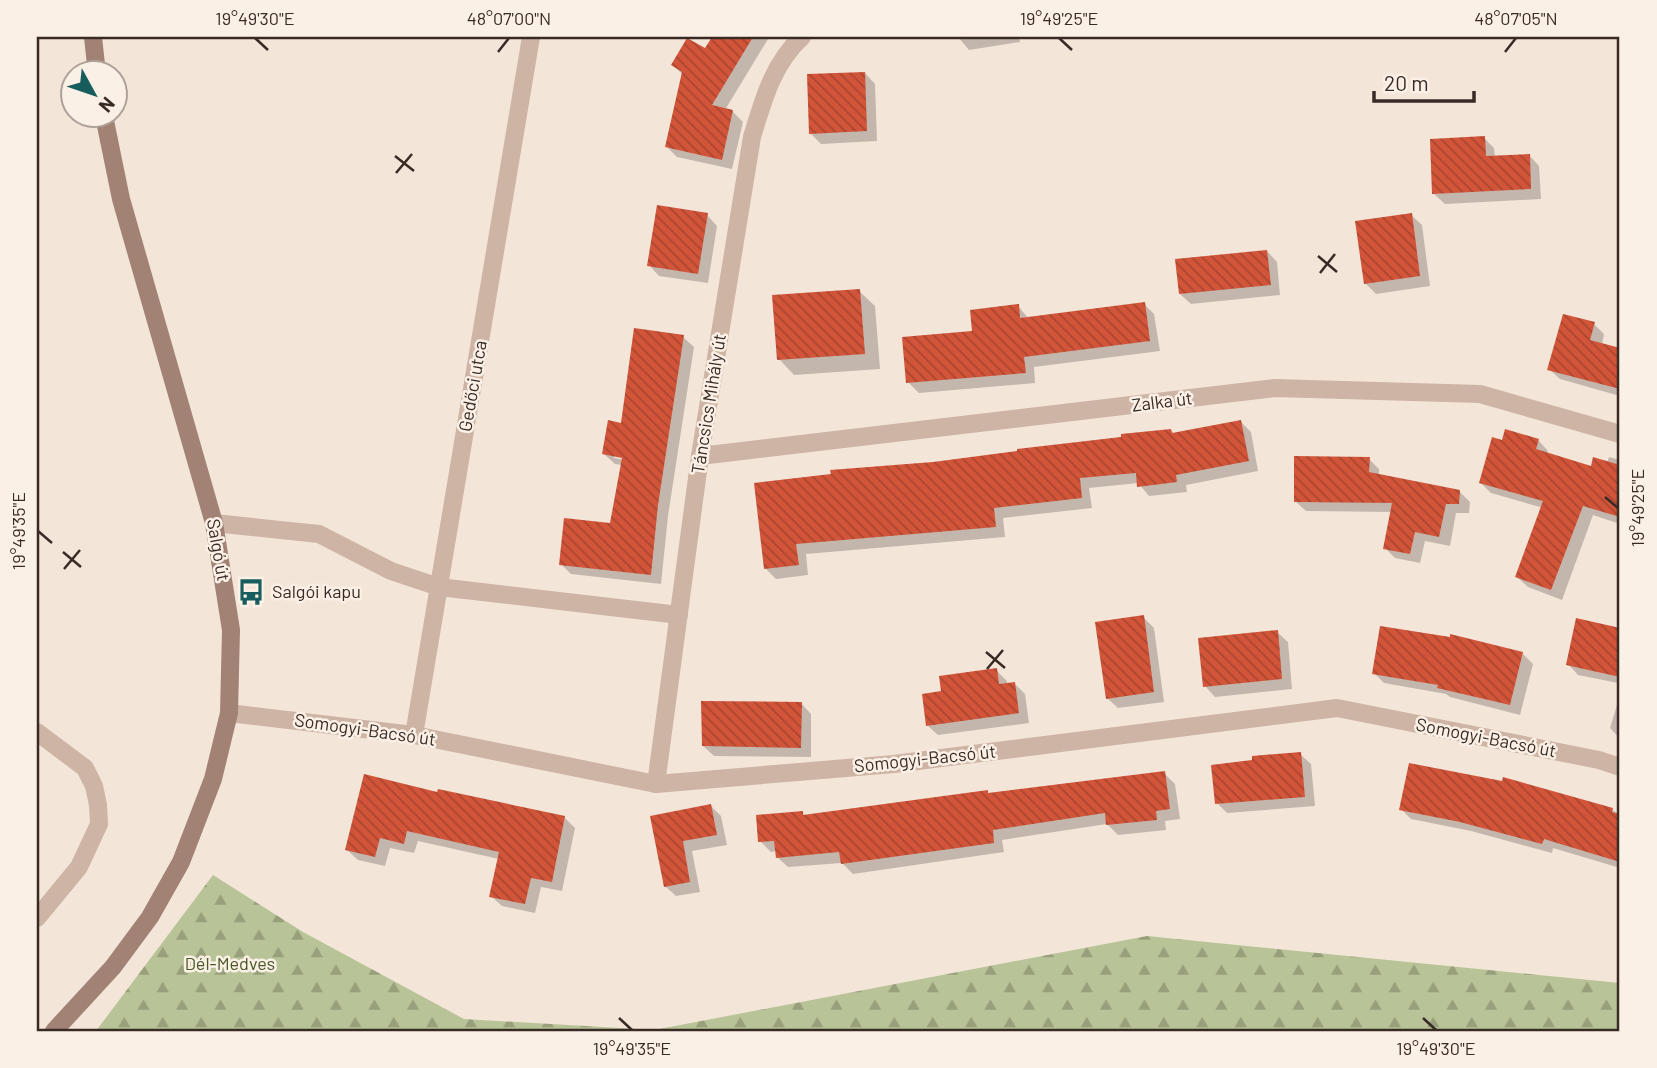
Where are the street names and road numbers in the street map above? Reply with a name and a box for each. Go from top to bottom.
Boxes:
street label: Táncsics Mihály út [686,332,730,475]
street label: Gedőci utca [453,339,491,433]
street label: Zalka út [1130,386,1194,416]
street label: Salgó út [203,517,235,583]
street label: Somogyi-Bacsó út [293,708,437,750]
street label: Somogyi-Bacsó út [1414,713,1558,761]
street label: Somogyi-Bacsó út [853,740,997,776]

